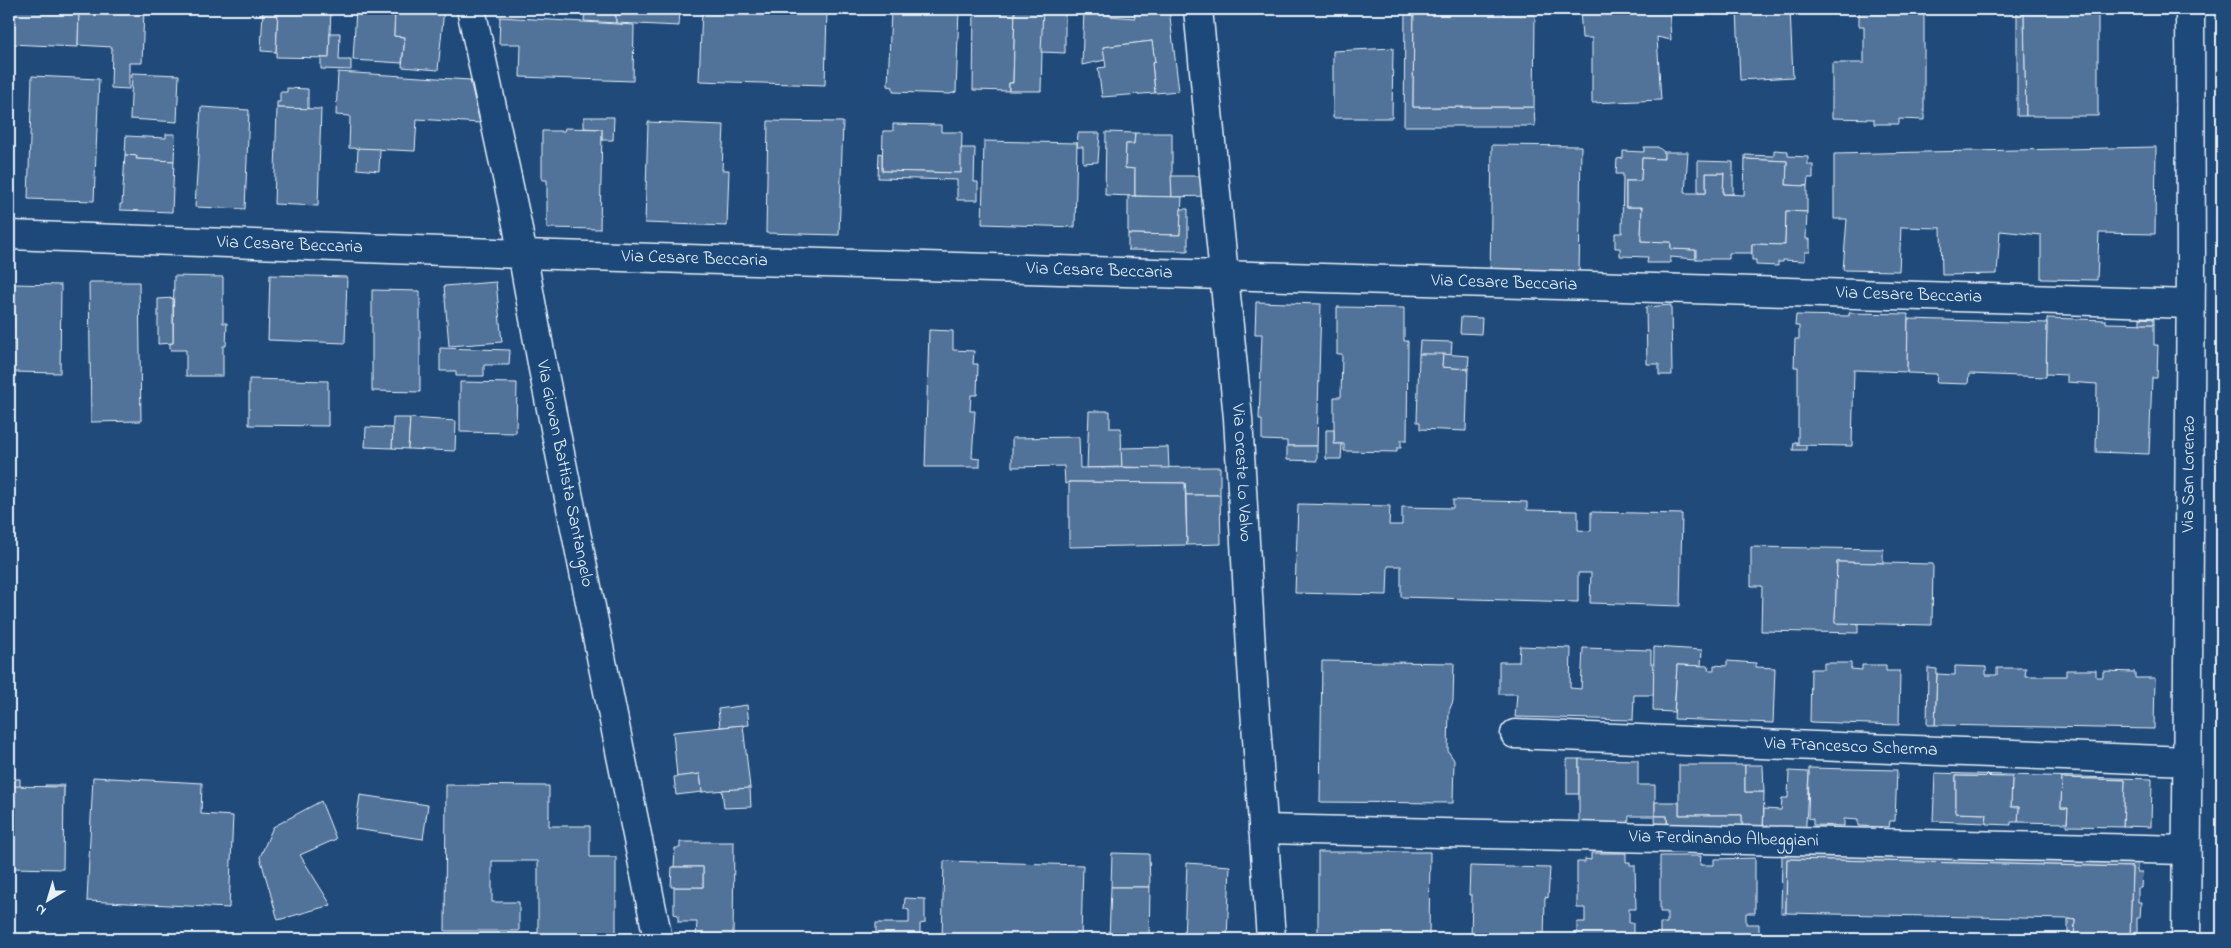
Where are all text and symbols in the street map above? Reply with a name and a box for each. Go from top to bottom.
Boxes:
street label: Via Cesare Beccaria [215,230,363,261]
street label: Via Cesare Beccaria [620,244,768,274]
street label: Via Cesare Beccaria [1025,256,1173,286]
street label: Via Cesare Beccaria [1430,268,1578,299]
street label: Via Cesare Beccaria [1834,280,1983,311]
street label: Via Giovan Battista Santangelo [528,357,600,589]
street label: Via Oreste Lo Valvo [1224,402,1258,543]
street label: Via San Lorenzo [2176,415,2203,534]
street label: Via Francesco Scherma [1762,731,1938,764]
street label: Via Ferdinando Albeggiani [1628,824,1819,855]
north arrow [22,876,72,926]
text: N [31,898,51,920]

